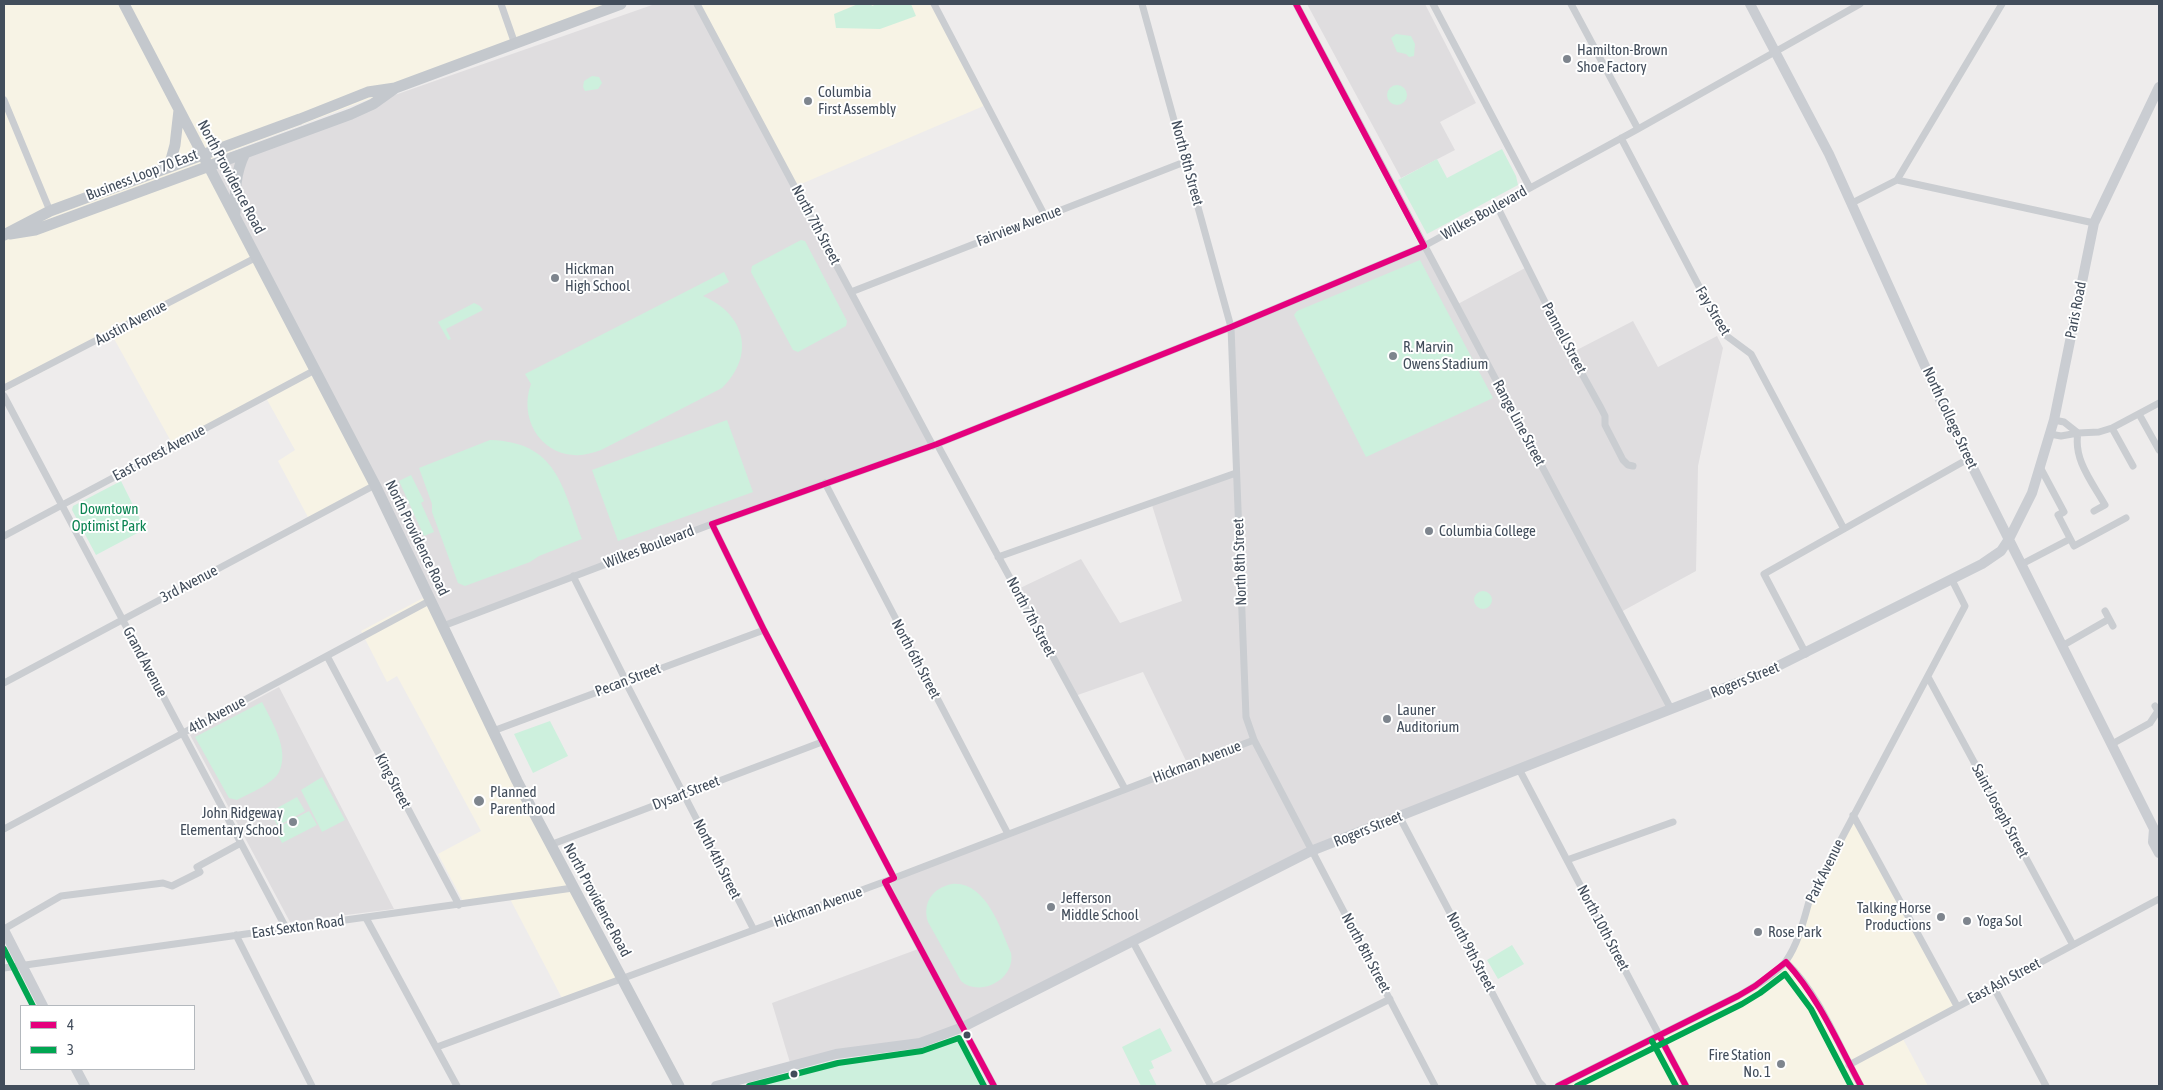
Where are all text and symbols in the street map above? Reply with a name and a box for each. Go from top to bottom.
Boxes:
place label: Hamilton-Brown Shoe Factory [1577,41,1668,76]
marker: Hamilton-Brown Shoe Factory [1561,53,1573,65]
place label: Columbia First Assembly [818,83,896,118]
marker: Columbia First Assembly [802,95,814,107]
street label: North Providence Road [193,117,269,237]
street label: North 8th Street [1167,118,1207,208]
street label: Business Loop 70 East [84,145,200,205]
street label: North 7th Street [788,182,844,268]
street label: Wilkes Boulevard [1438,182,1530,244]
street label: Fairview Avenue [974,202,1064,250]
place label: Hickman High School [565,260,630,295]
marker: Hickman High School [549,272,561,284]
street label: Paris Road [2062,280,2090,340]
street label: Fay Street [1691,283,1735,339]
street label: Austin Avenue [92,297,170,349]
street label: Pannell Street [1538,299,1590,377]
place label: R. Marvin Owens Stadium [1403,338,1488,373]
marker: R. Marvin Owens Stadium [1387,350,1399,362]
street label: North College Street [1919,364,1981,472]
street label: Range Line Street [1489,377,1549,469]
street label: East Forest Avenue [110,421,208,485]
street label: North Providence Road [381,477,453,599]
park label: Downtown Optimist Park [72,500,146,535]
street label: North 8th Street [1229,518,1251,606]
street label: Wilkes Boulevard [601,522,697,572]
place label: Columbia College [1439,522,1536,540]
marker: Columbia College [1423,525,1435,537]
street label: 3rd Avenue [157,561,221,607]
street label: North 7th Street [1003,574,1059,660]
street label: North 6th Street [888,616,944,702]
street label: Grand Avenue [119,624,171,700]
street label: Rogers Street [1708,658,1782,702]
street label: Pecan Street [593,659,663,701]
street label: 4th Avenue [185,692,249,738]
place label: Launer Auditorium [1397,701,1459,736]
marker: Launer Auditorium [1381,713,1393,725]
street label: Hickman Avenue [1150,737,1244,787]
street label: King Street [371,751,415,811]
street label: Saint Joseph Street [1968,761,2032,861]
street label: Dysart Street [650,772,722,814]
place label: Planned Parenthood [490,783,555,818]
marker: Planned Parenthood [472,794,486,808]
place label: John Ridgeway Elementary School [180,804,283,839]
street label: Rogers Street [1331,807,1405,851]
marker: John Ridgeway Elementary School [287,816,299,828]
street label: North 4th Street [689,816,745,902]
street label: Park Avenue [1802,836,1848,906]
street label: North Providence Road [559,840,635,960]
street label: North 10th Street [1573,882,1633,974]
street label: Hickman Avenue [771,883,865,931]
place label: Jefferson Middle School [1061,889,1139,924]
place label: Talking Horse Productions [1857,899,1931,934]
marker: Jefferson Middle School [1045,901,1057,913]
street label: North 9th Street [1443,909,1499,995]
street label: North 8th Street [1338,910,1394,996]
marker: Talking Horse Productions [1935,911,1947,923]
street label: East Sexton Road [251,912,345,942]
place label: Yoga Sol [1977,912,2022,930]
marker: Yoga Sol [1961,915,1973,927]
place label: Rose Park [1768,923,1822,941]
marker: Rose Park [1752,926,1764,938]
street label: East Ash Street [1964,954,2044,1008]
legend [20,1005,195,1070]
text: 4 [67,1016,74,1033]
unlabelled marker [962,1030,972,1040]
text: 3 [67,1041,74,1058]
place label: Fire Station No. 1 [1709,1046,1771,1081]
marker: Fire Station No. 1 [1775,1058,1787,1070]
unlabelled marker [789,1069,799,1079]

